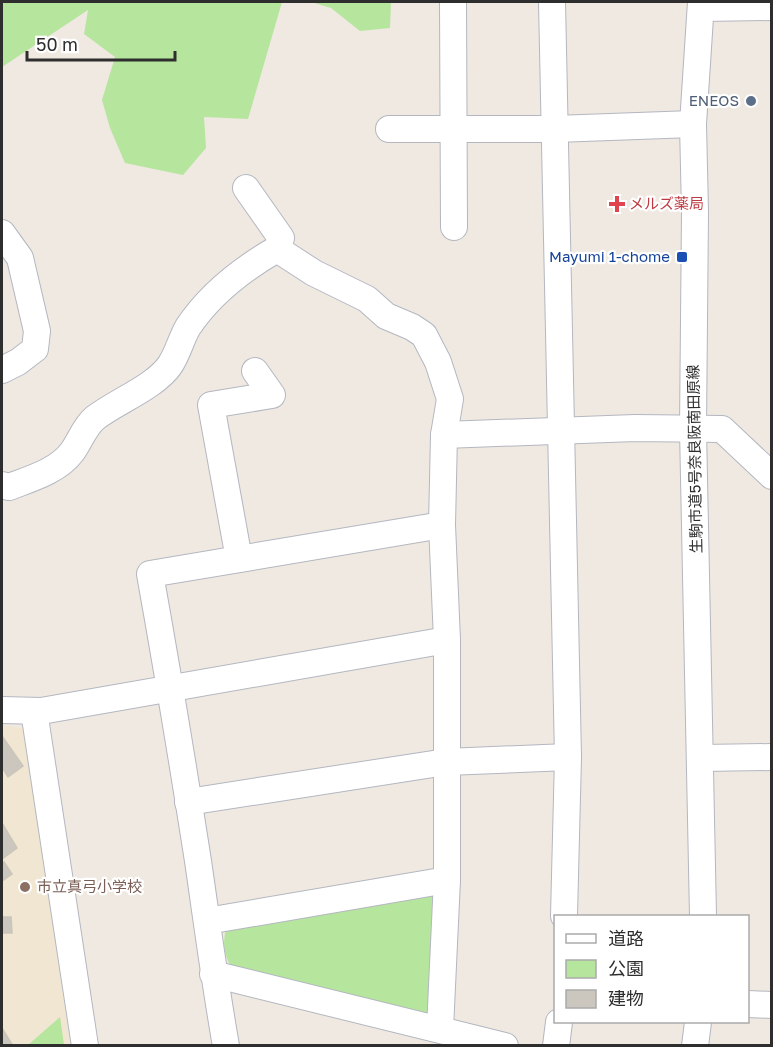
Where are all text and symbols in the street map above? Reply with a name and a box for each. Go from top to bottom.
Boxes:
scale bar [27,24,176,62]
text: 50 m [36,33,78,55]
place label: ENEOS [689,91,739,109]
marker: ENEOS [744,94,758,108]
place label: メルズ薬局 [629,194,704,212]
marker: メルズ薬局 [610,197,624,211]
place label: Mayumi 1-chome [549,247,670,265]
marker: Mayumi 1-chome [675,250,689,264]
street label: 生駒市道5号奈良阪南田原線 [683,365,705,554]
place label: 市立真弓小学校 [37,877,142,895]
marker: 市立真弓小学校 [18,880,32,894]
legend [554,915,749,1023]
text: 道路 [608,927,644,949]
text: 公園 [608,957,644,979]
text: 建物 [608,987,644,1009]

